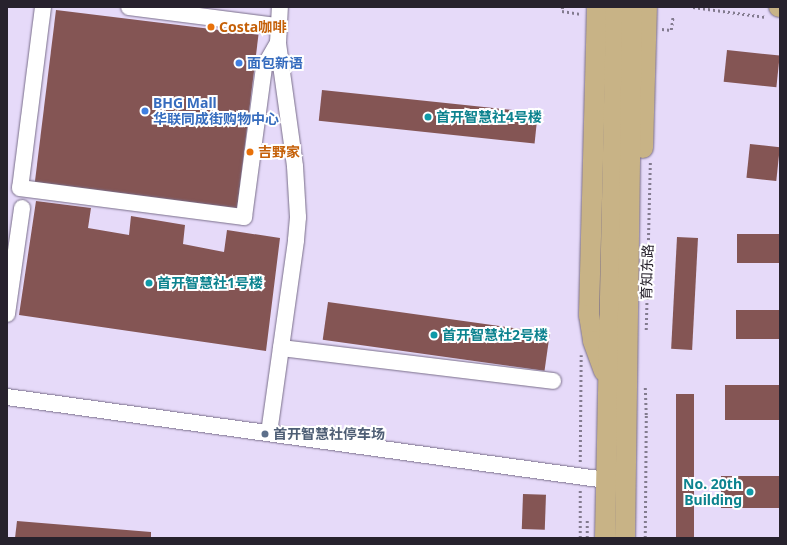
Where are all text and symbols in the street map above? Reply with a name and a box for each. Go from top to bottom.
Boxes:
place label: Costa咖啡 [219,19,286,35]
marker: Costa咖啡 [206,22,216,32]
place label: 面包新语 [247,55,303,71]
marker: 面包新语 [234,58,244,68]
place label: BHG Mall 华联同成街购物中心 [153,95,279,128]
marker: BHG Mall 华联同成街购物中心 [140,106,150,116]
place label: 首开智慧社4号楼 [436,109,542,125]
marker: 首开智慧社4号楼 [423,112,433,122]
place label: 吉野家 [258,144,300,160]
marker: 吉野家 [245,147,255,157]
street label: 育知东路 [638,244,656,300]
place label: 首开智慧社1号楼 [157,275,263,291]
marker: 首开智慧社1号楼 [144,278,154,288]
place label: 首开智慧社2号楼 [442,327,548,343]
marker: 首开智慧社2号楼 [429,330,439,340]
place label: 首开智慧社停车场 [273,426,385,442]
marker: 首开智慧社停车场 [260,429,270,439]
place label: No. 20th Building [683,476,742,508]
marker: No. 20th Building [745,487,755,497]

